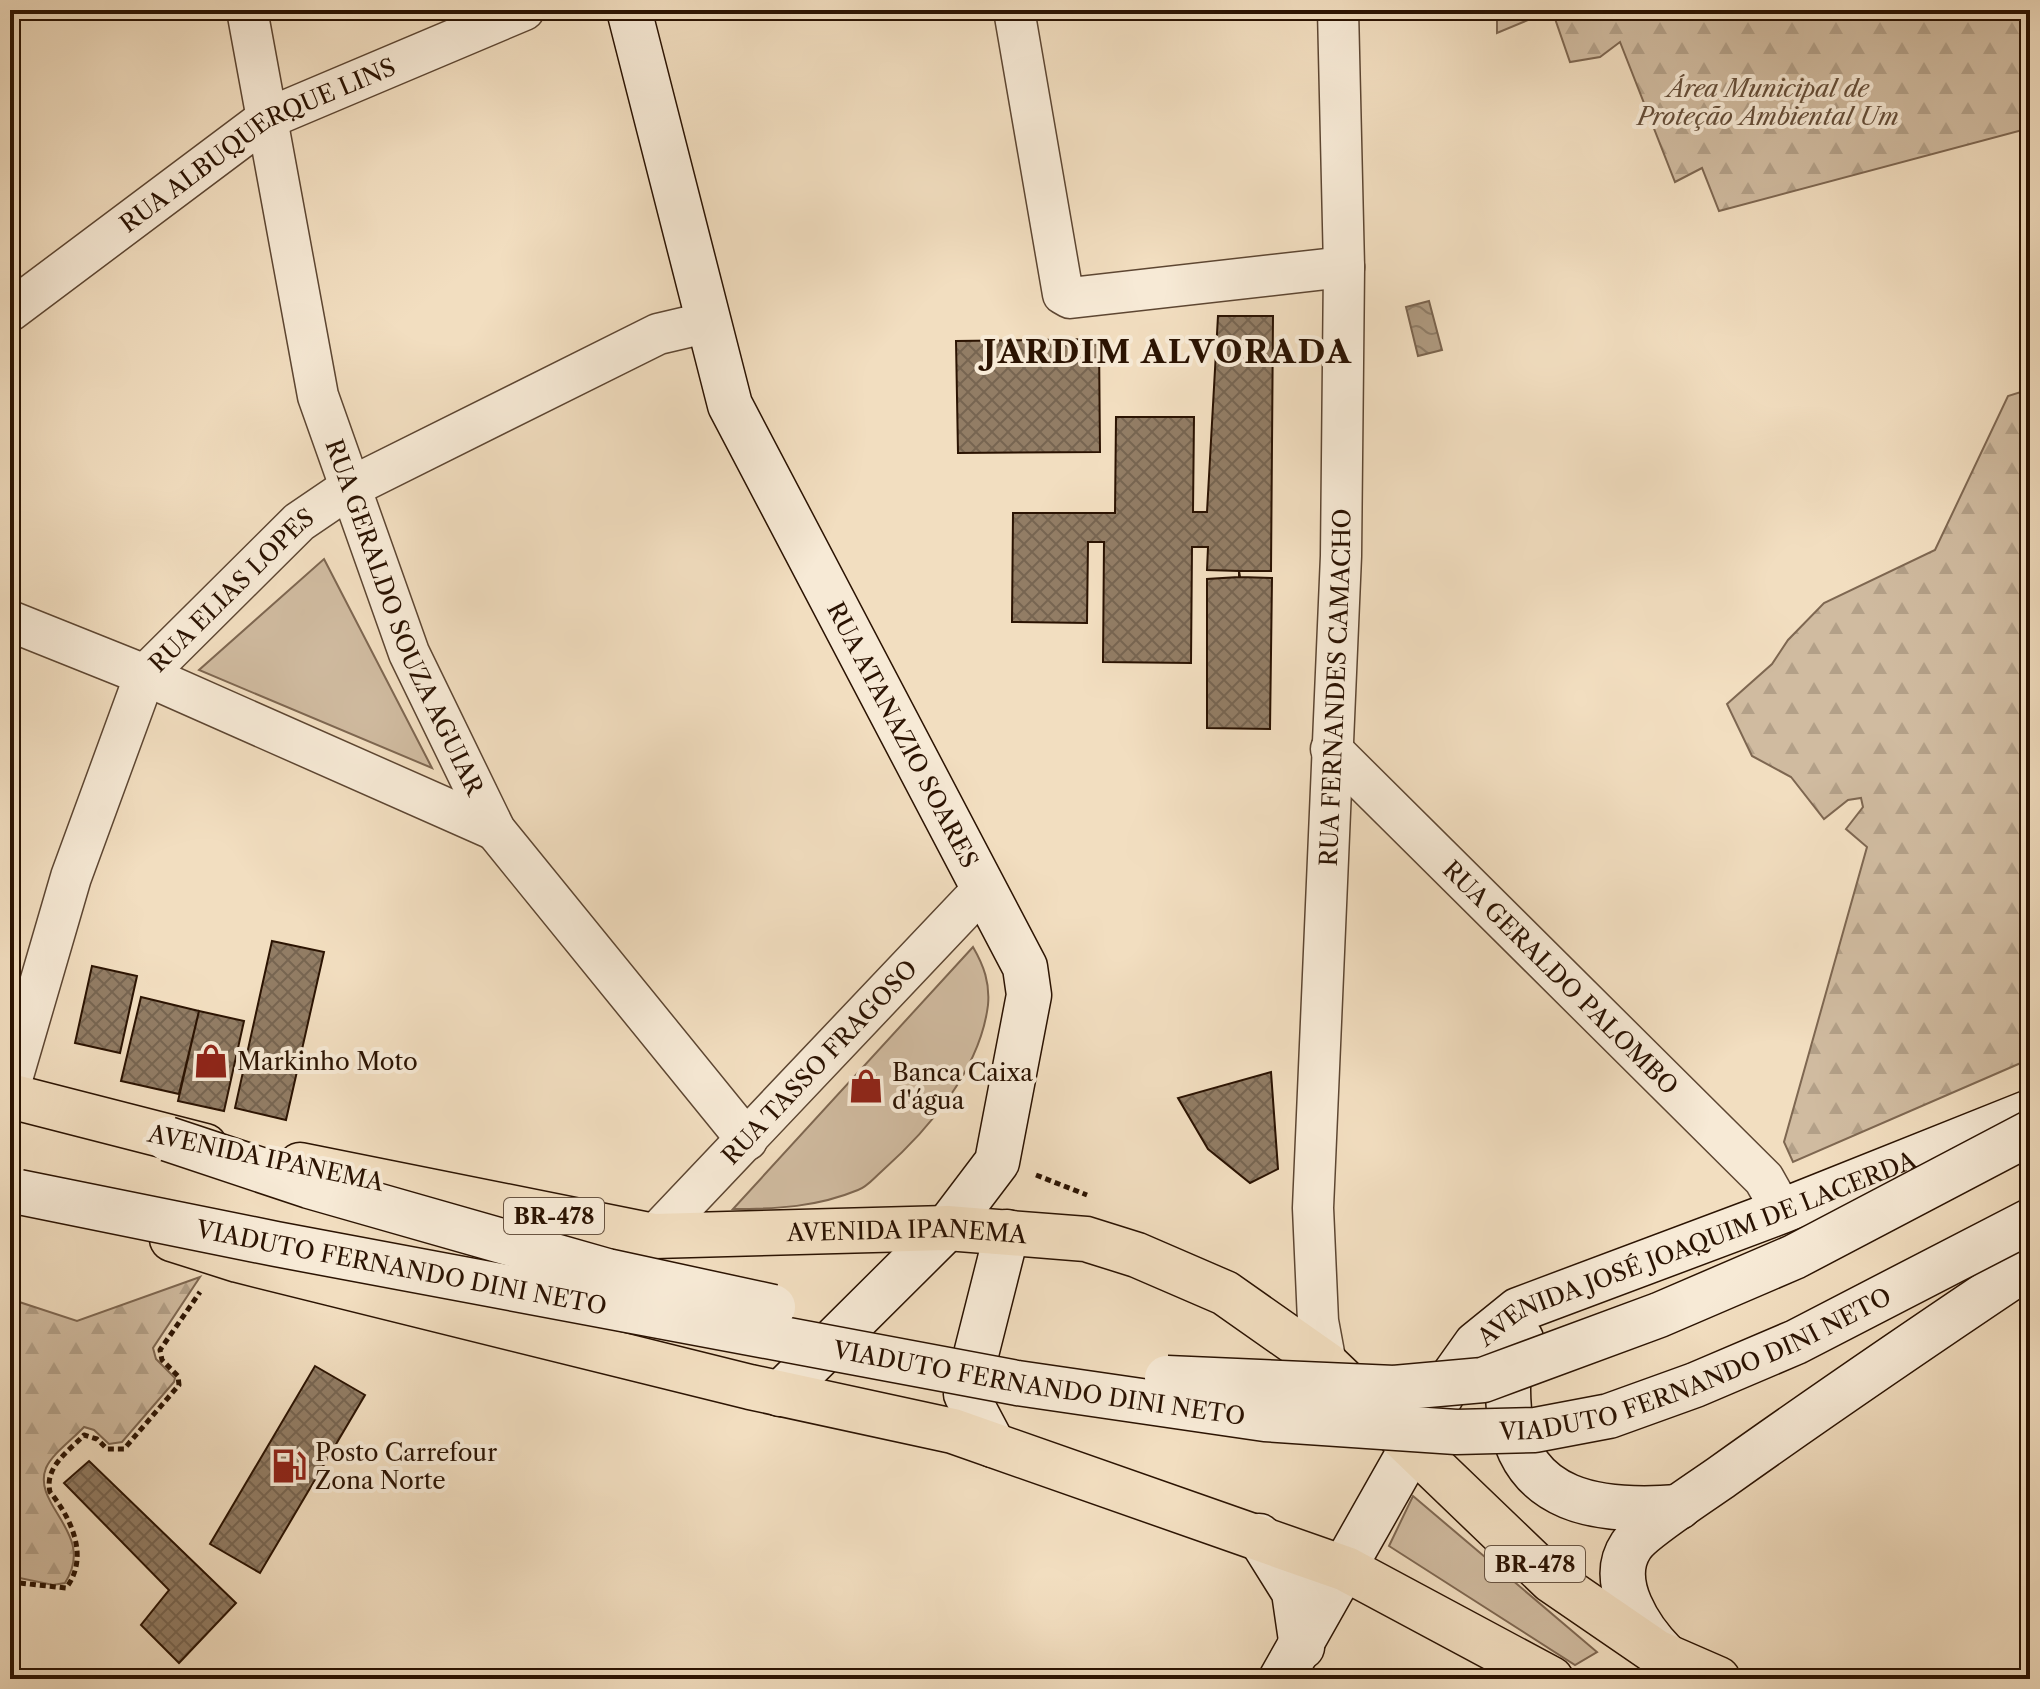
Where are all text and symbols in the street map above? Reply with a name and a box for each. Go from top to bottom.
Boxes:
street label: RUA ALBUQUERQUE LINS [114,52,400,238]
park label: Área Municipal de Proteção Ambiental Um [1635,74,1899,131]
district label: JARDIM ALVORADA [978,332,1353,371]
street label: RUA GERALDO SOUZA AGUIAR [320,435,491,801]
street label: RUA ELIAS LOPES [143,502,319,678]
street label: RUA FERNANDES CAMACHO [1313,508,1356,867]
street label: RUA ATANAZIO SOARES [821,597,985,872]
street label: RUA GERALDO PALOMBO [1437,854,1685,1100]
street label: RUA TASSO FRAGOSO [716,954,923,1170]
shop icon: Markinho Moto [192,1042,230,1080]
place label: Markinho Moto [237,1047,418,1076]
place label: Banca Caixa d'água [892,1058,1033,1115]
shop icon: Banca Caixa d'água [847,1067,885,1105]
street label: AVENIDA IPANEMA [144,1119,388,1197]
street label: AVENIDA JOSÉ JOAQUIM DE LACERDA [1470,1144,1921,1352]
road number: BR-478 [504,1198,604,1234]
street label: AVENIDA IPANEMA [785,1213,1029,1249]
street label: VIADUTO FERNANDO DINI NETO [193,1214,609,1320]
street label: VIADUTO FERNANDO DINI NETO [1498,1281,1896,1445]
street label: VIADUTO FERNANDO DINI NETO [830,1334,1247,1430]
place label: Posto Carrefour Zona Norte [315,1438,497,1495]
fuel station icon: Posto Carrefour Zona Norte [270,1447,308,1485]
road number: BR-478 [1485,1546,1585,1582]

